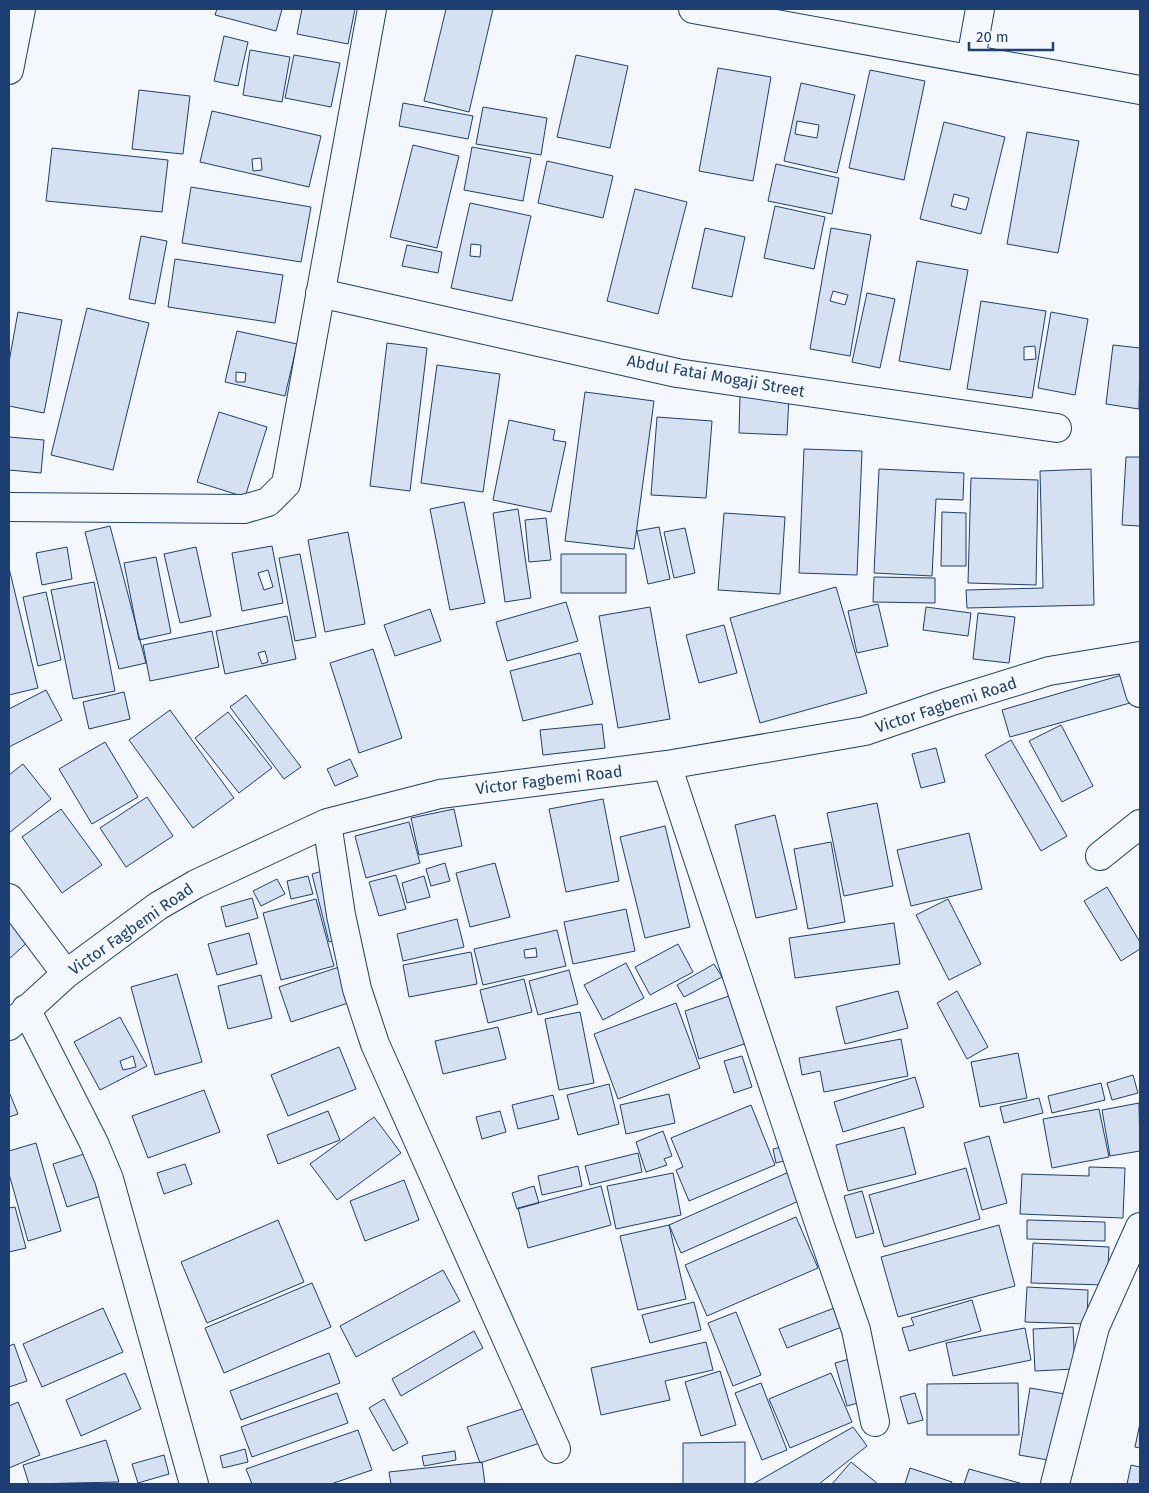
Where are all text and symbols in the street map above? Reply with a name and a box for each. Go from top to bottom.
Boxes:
scale bar [969,20,1053,52]
text: 20 m [976,28,1009,46]
street label: Abdul Fatai Mogaji Street [626,351,807,401]
street label: Victor Fagbemi Road [873,673,1019,737]
street label: Victor Fagbemi Road [475,762,623,798]
street label: Victor Fagbemi Road [65,879,197,979]

